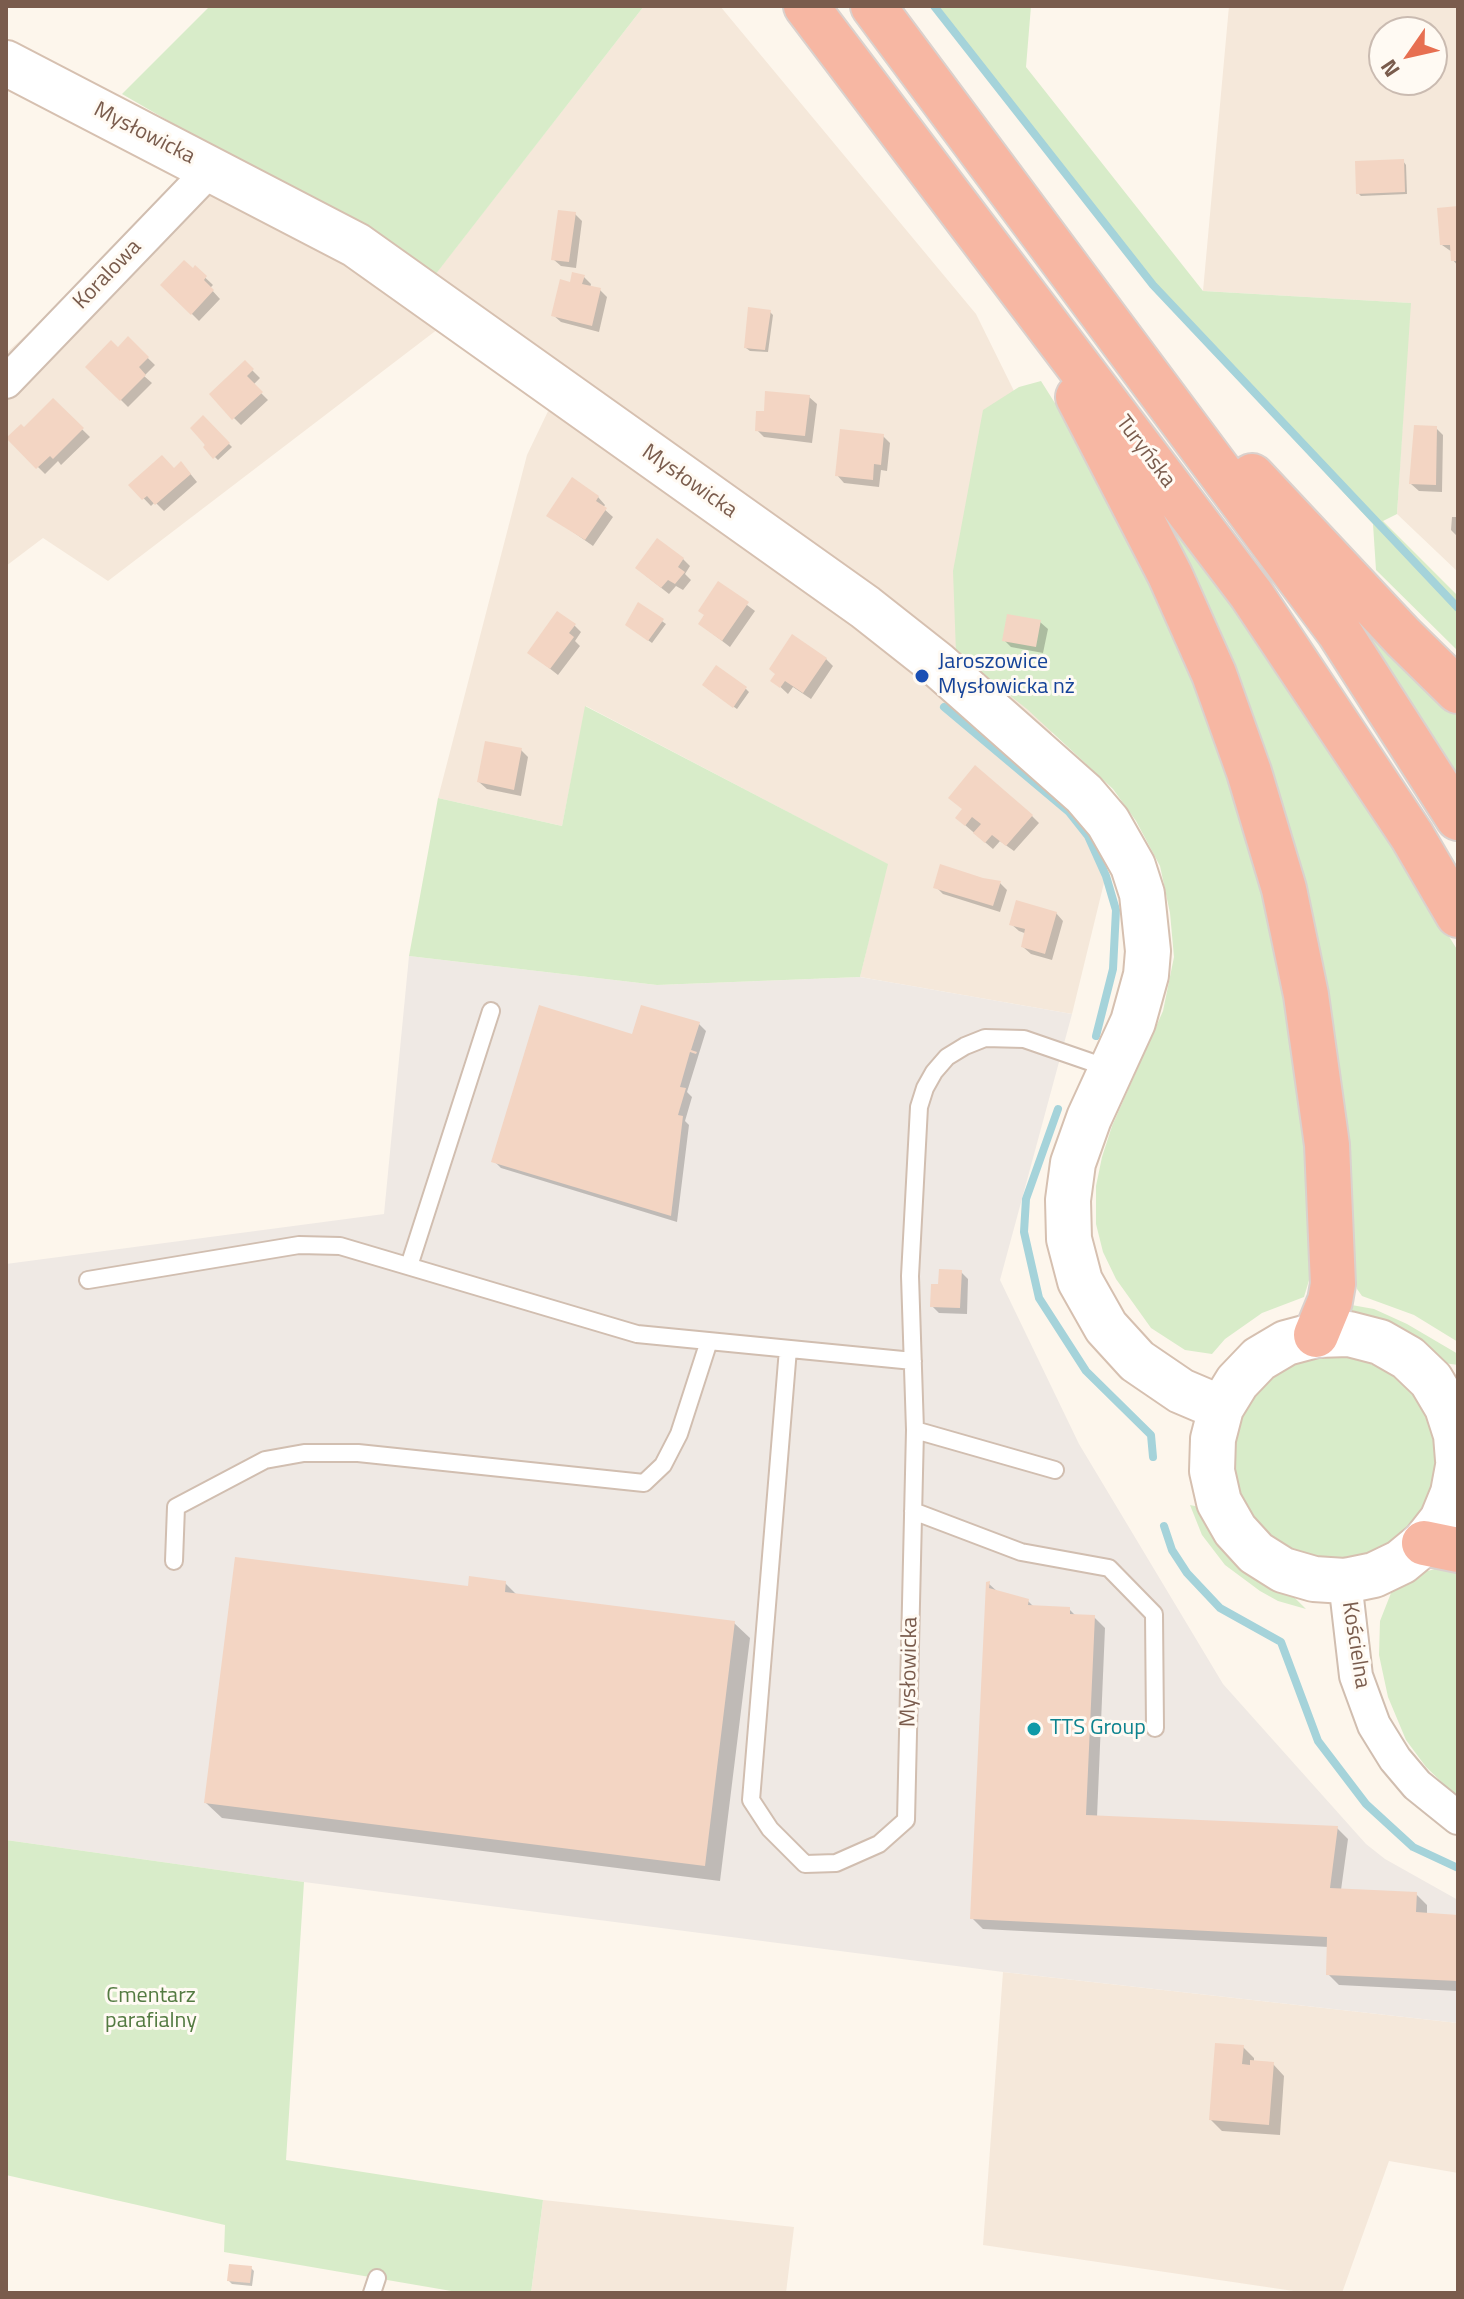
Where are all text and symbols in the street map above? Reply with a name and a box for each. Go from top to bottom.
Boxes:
north arrow [1368,16,1448,96]
text: N [1371,52,1408,84]
street label: Mysłowicka [89,97,199,171]
street label: Koralowa [68,235,148,315]
street label: Turyńska [1109,411,1181,493]
street label: Mysłowicka [636,440,742,524]
place label: Jaroszowice Mysłowicka nż [938,650,1075,702]
marker: Jaroszowice Mysłowicka nż [913,667,931,685]
street label: Kościelna [1335,1600,1375,1690]
street label: Mysłowicka [896,1617,924,1727]
place label: TTS Group [1050,1716,1146,1742]
marker: TTS Group [1025,1720,1043,1738]
park label: Cmentarz parafialny [105,1984,197,2036]

